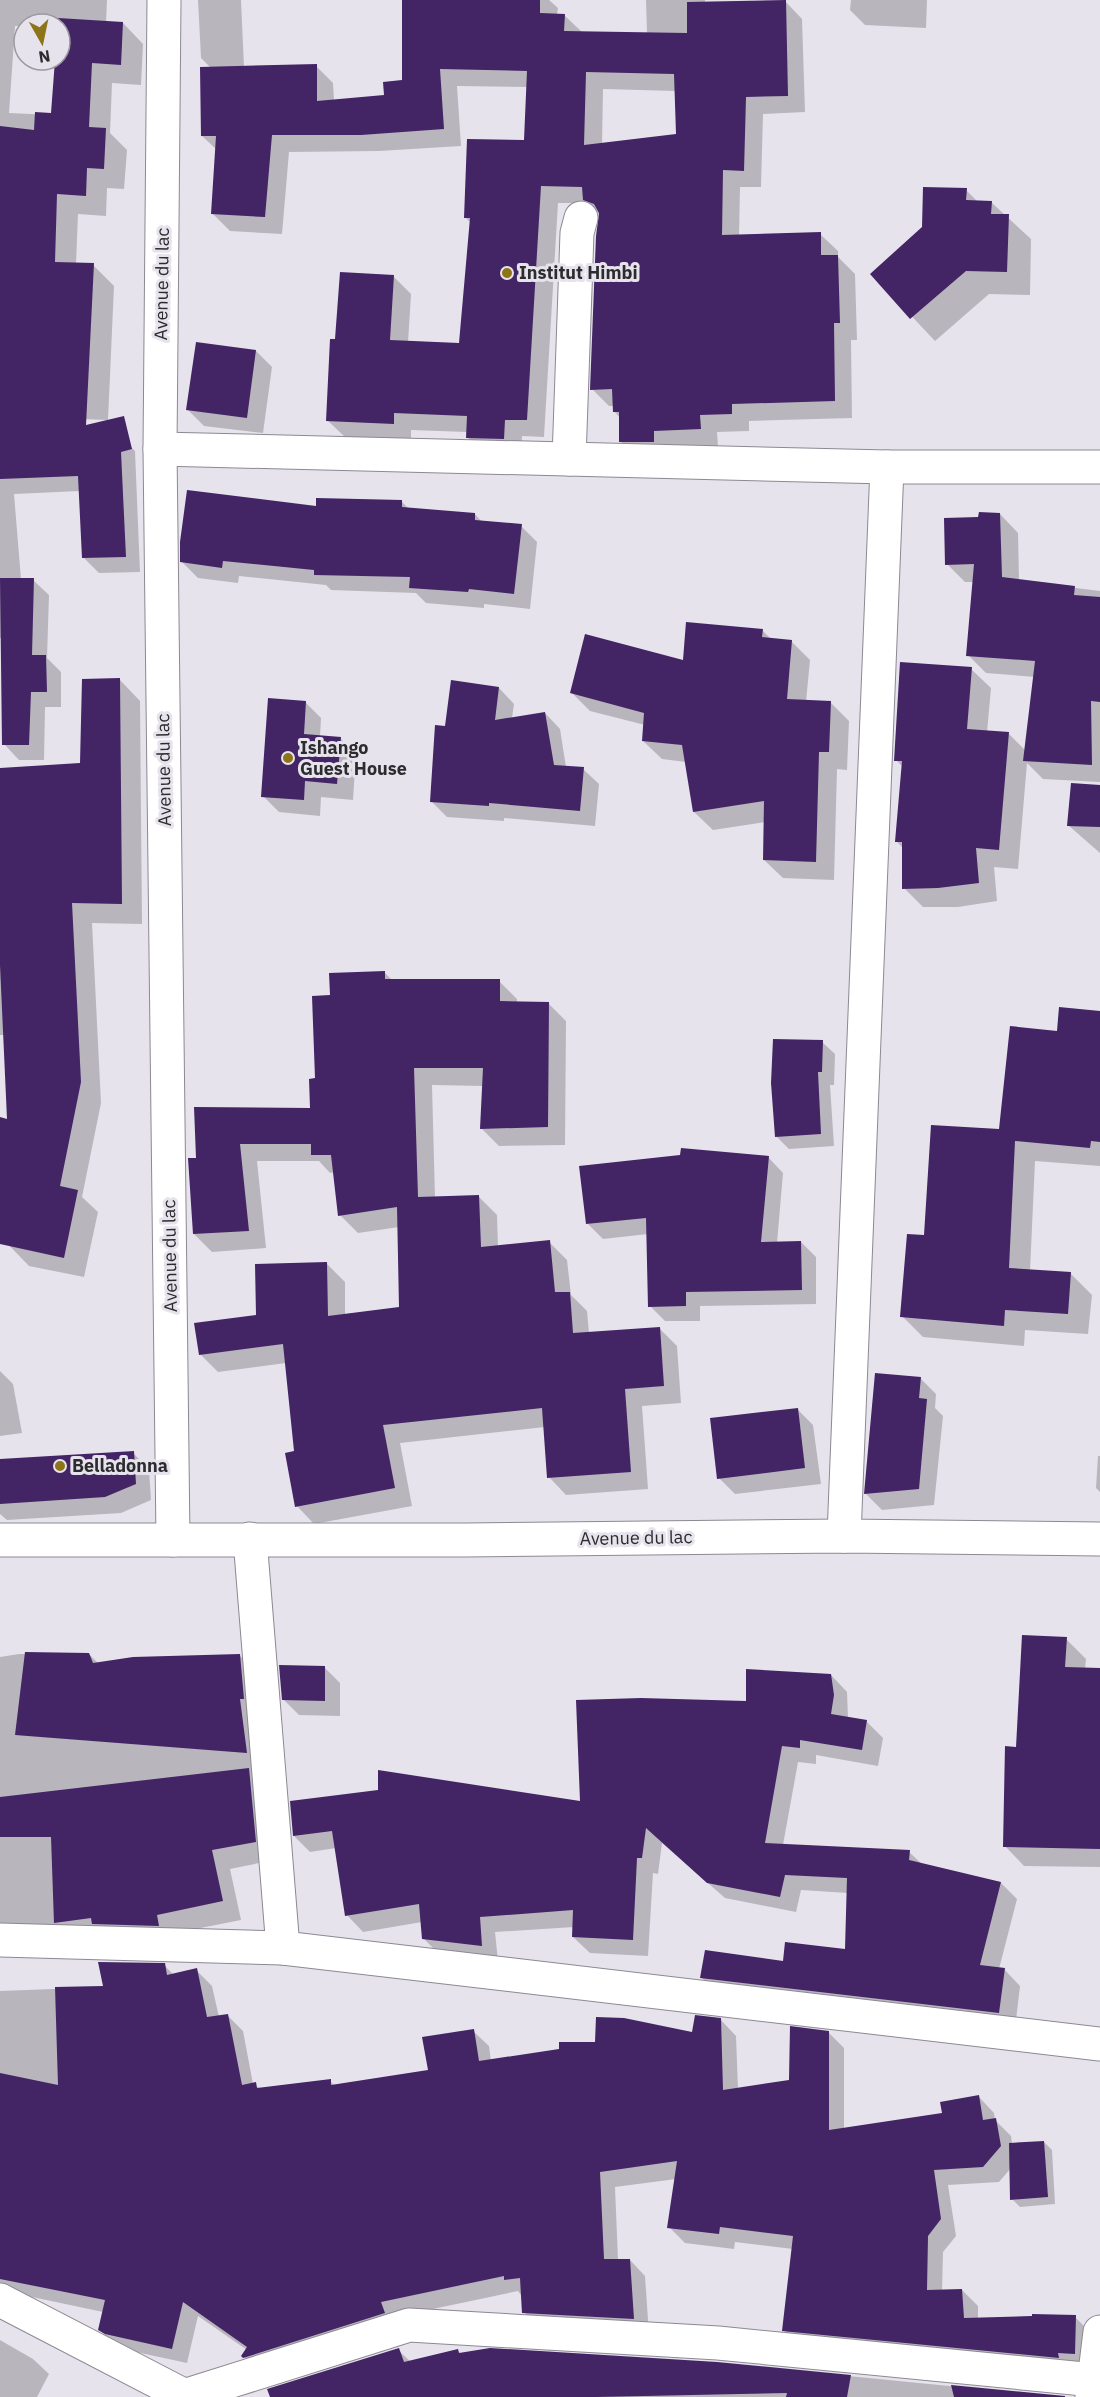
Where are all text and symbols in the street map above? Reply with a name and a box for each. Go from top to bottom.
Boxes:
north arrow [12,12,72,72]
text: N [37,46,52,68]
street label: Avenue du lac [149,227,174,341]
place label: Institut Himbi [519,261,638,284]
marker: Institut Himbi [500,266,514,280]
street label: Avenue du lac [151,713,176,827]
place label: Ishango Guest House [300,736,407,780]
marker: Ishango Guest House [281,751,295,765]
street label: Avenue du lac [157,1199,182,1313]
place label: Belladonna [72,1454,168,1477]
marker: Belladonna [53,1459,67,1473]
street label: Avenue du lac [579,1525,693,1550]

